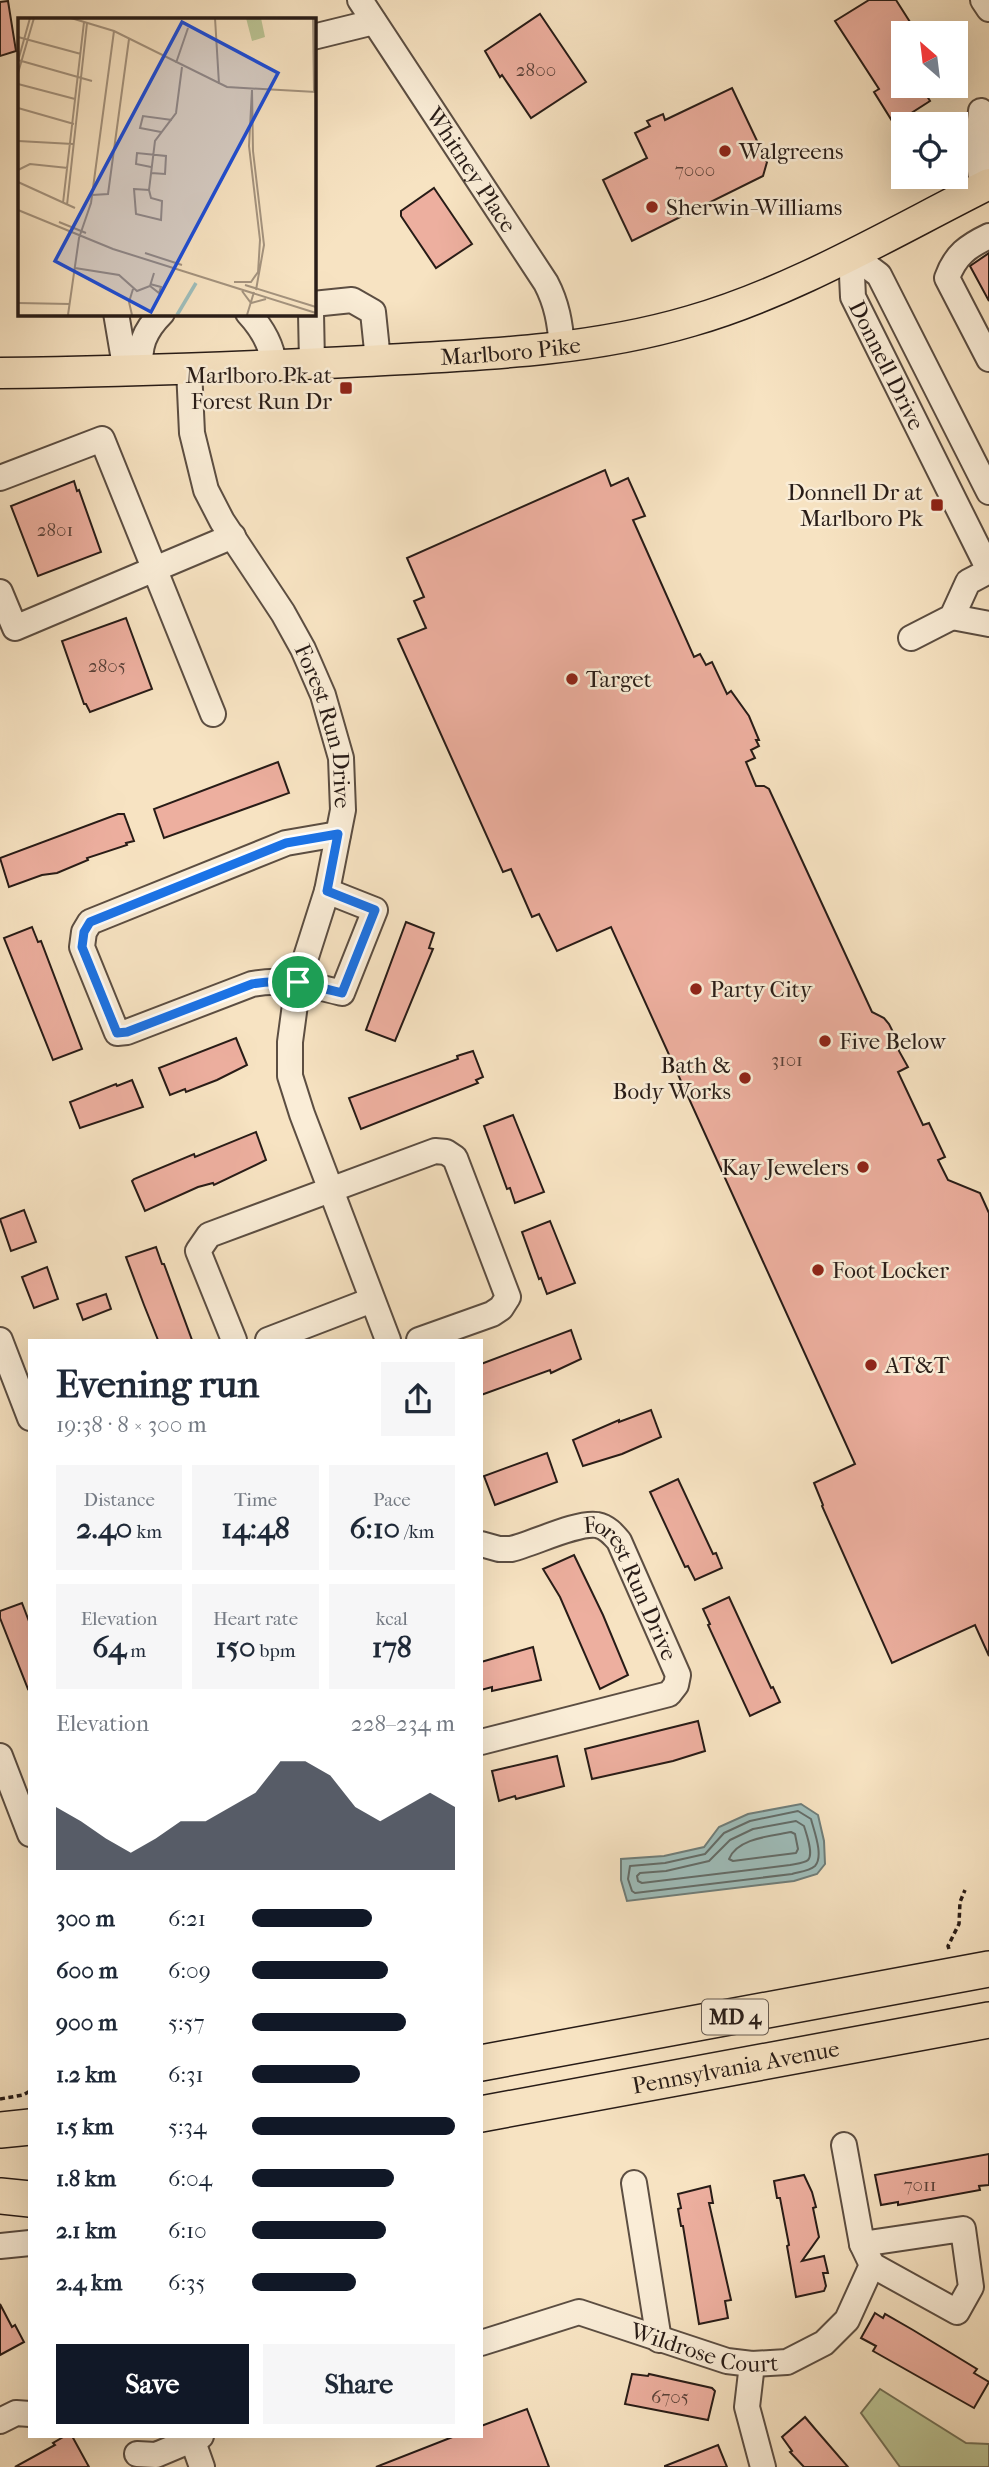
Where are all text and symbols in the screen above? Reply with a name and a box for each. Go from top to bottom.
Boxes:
inset map [18,18,315,315]
north arrow [891,21,968,98]
map controls [891,21,968,189]
house number: 2800 [516,59,556,81]
street label: Whitney Place [420,101,522,238]
button: locate [891,112,968,189]
place label: Walgreens [738,138,844,165]
marker: Walgreens [717,143,733,159]
house number: 7000 [675,159,715,181]
place label: Sherwin-Williams [666,194,842,221]
marker: Sherwin-Williams [644,199,660,215]
street label: Donnell Drive [843,296,930,434]
street label: Marlboro Pike [439,331,582,371]
place label: Marlboro Pk at Forest Run Dr [185,362,332,415]
marker: Marlboro Pk at Forest Run Dr [338,380,354,396]
place label: Donnell Dr at Marlboro Pk [787,479,924,532]
marker: Donnell Dr at Marlboro Pk [929,497,945,513]
house number: 2801 [37,519,73,541]
street label: Forest Run Drive [288,640,356,809]
house number: 2805 [88,655,126,677]
place label: Target [586,666,652,693]
marker: Target [564,671,580,687]
pin [268,952,328,1012]
icon: arrive [279,963,317,1001]
place label: Party City [710,976,813,1003]
marker: Party City [688,981,704,997]
place label: Five Below [839,1028,947,1055]
marker: Five Below [817,1033,833,1049]
house number: 3101 [771,1049,803,1071]
place label: Bath & Body Works [613,1052,731,1105]
marker: Bath & Body Works [737,1070,753,1086]
place label: Kay Jewelers [721,1154,849,1181]
marker: Kay Jewelers [855,1159,871,1175]
place label: Foot Locker [832,1257,949,1284]
marker: Foot Locker [810,1262,826,1278]
place label: AT&T [884,1352,950,1379]
marker: AT&T [863,1357,879,1373]
text: Evening run [56,1362,259,1407]
button: share [381,1362,455,1436]
text: 19:38 · 8 × 300 m [56,1411,207,1438]
text: Distance [83,1489,155,1511]
text: Time [234,1489,277,1511]
text: Pace [373,1489,411,1511]
text: 2.40 [76,1511,132,1546]
text: 14:48 [221,1511,290,1546]
text: 6:10 [349,1511,400,1546]
street label: Forest Run Drive [583,1511,683,1665]
text: km [132,1521,162,1543]
text: /km [400,1521,434,1543]
text: Elevation [81,1608,158,1630]
text: Heart rate [213,1608,298,1630]
text: kcal [376,1608,408,1630]
text: 64 [92,1630,126,1665]
text: 150 [215,1630,255,1665]
text: 178 [372,1630,412,1665]
text: m [126,1640,146,1662]
text: bpm [255,1640,296,1662]
text: Elevation [56,1710,149,1737]
text: 228–234 m [351,1710,455,1737]
text: 300 m [56,1905,115,1932]
text: 6:21 [168,1905,206,1932]
text: 600 m [56,1957,118,1984]
text: 6:09 [168,1957,211,1984]
road number: MD 4 [702,2000,768,2035]
text: 900 m [56,2009,118,2036]
text: 5:57 [168,2009,205,2036]
street label: Pennsylvania Avenue [630,2035,841,2100]
text: 1.2 km [56,2061,116,2088]
text: 6:31 [168,2061,204,2088]
text: 1.5 km [56,2113,114,2140]
text: 5:34 [168,2113,207,2140]
text: 1.8 km [56,2165,116,2192]
text: 6:04 [168,2165,212,2192]
house number: 7011 [903,2174,937,2196]
text: 2.1 km [56,2217,116,2244]
text: 6:10 [168,2217,207,2244]
text: 2.4 km [56,2269,122,2296]
text: 6:35 [168,2269,205,2296]
street label: Wildrose Court [626,2317,779,2378]
button: Save [56,2344,249,2424]
button: Share [263,2344,455,2424]
house number: 6705 [651,2386,689,2408]

